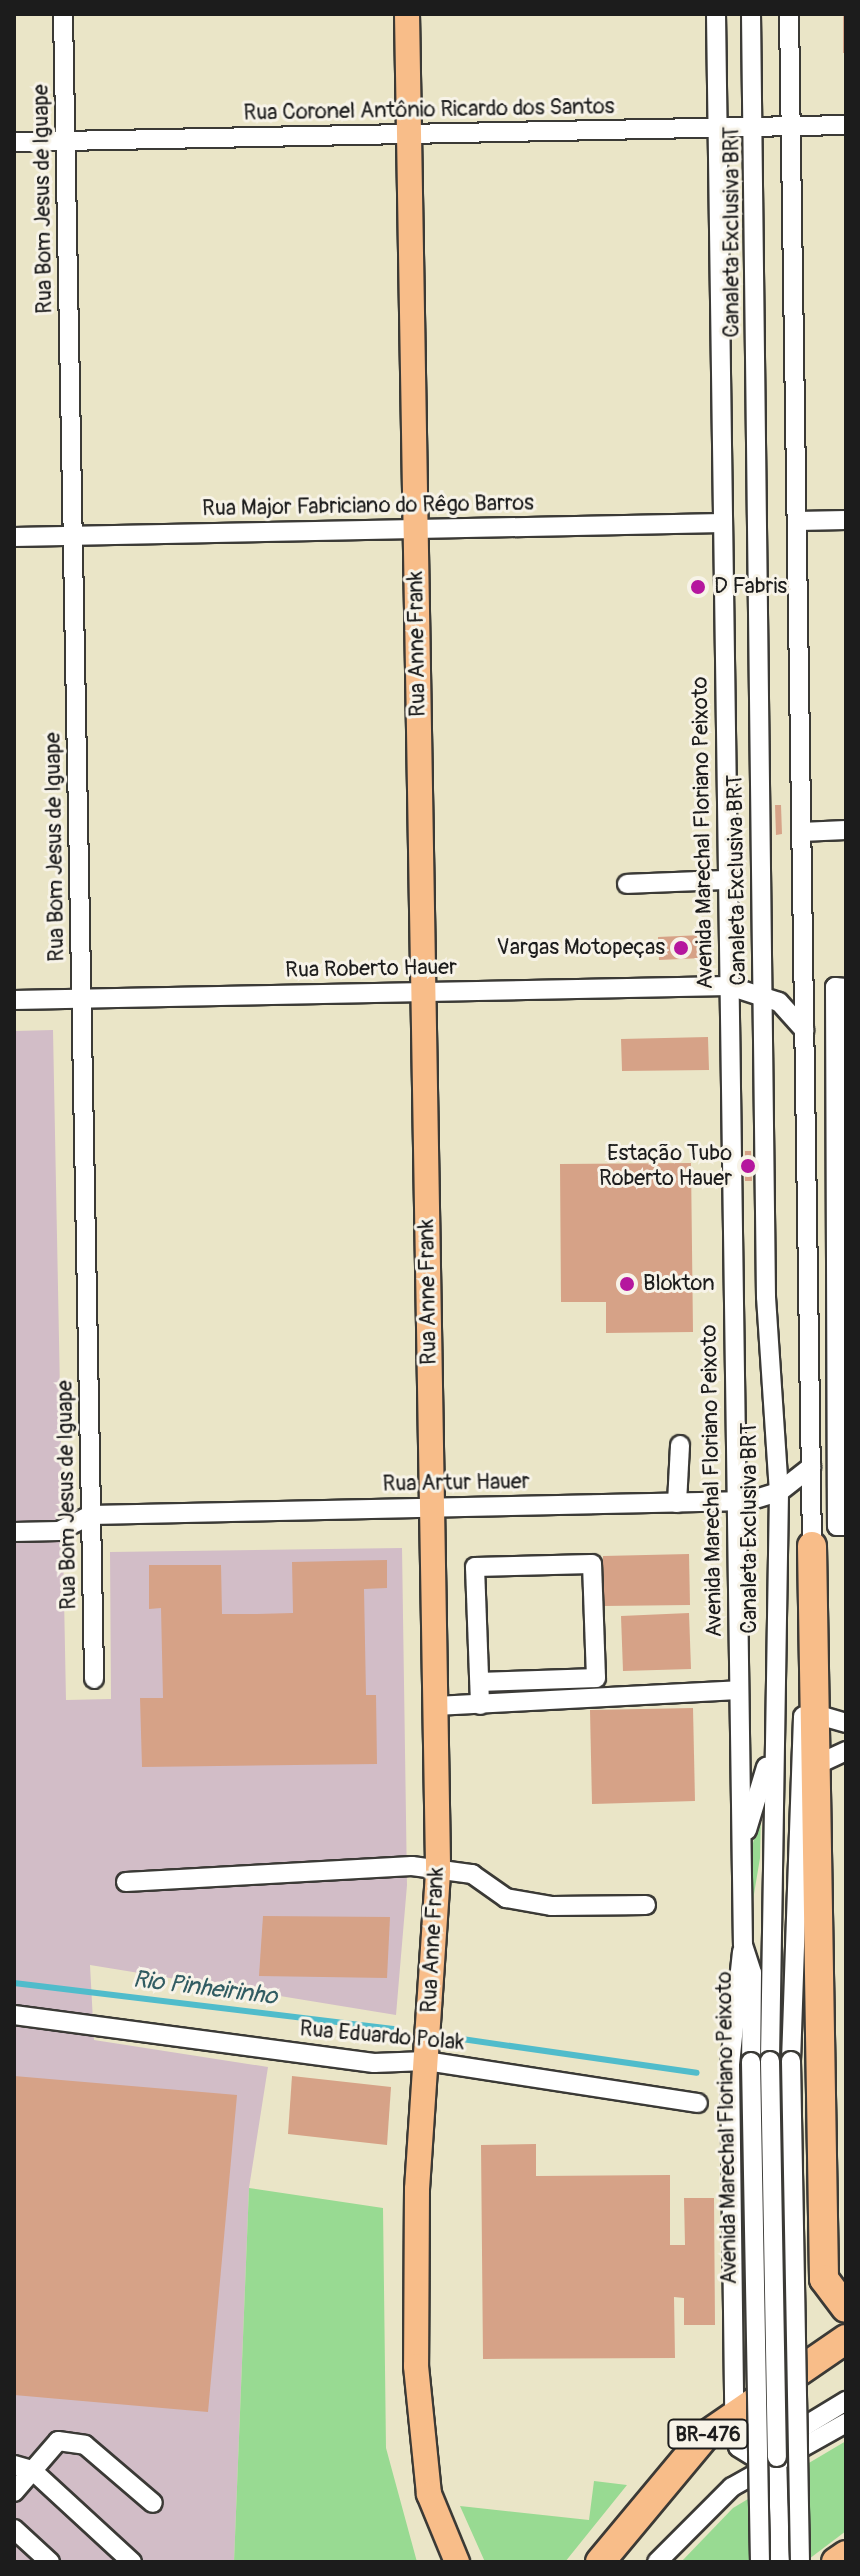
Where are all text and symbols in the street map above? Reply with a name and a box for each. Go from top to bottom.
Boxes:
street label: Rua Bom Jesus de Iguape [28,84,58,314]
street label: Rua Coronel Antônio Ricardo dos Santos [243,94,615,126]
street label: Canaleta Exclusiva BRT [719,126,745,338]
street label: Rua Major Fabriciano do Rêgo Barros [202,490,534,522]
street label: Rua Anne Frank [403,571,431,717]
place label: D Fabris [714,574,787,600]
marker: D Fabris [689,578,707,596]
street label: Avenida Marechal Floriano Peixoto [687,676,719,990]
street label: Rua Bom Jesus de Iguape [40,732,70,962]
street label: Canaleta Exclusiva BRT [722,774,752,986]
place label: Vargas Motopeças [497,935,665,961]
marker: Vargas Motopeças [672,939,690,957]
street label: Rua Roberto Hauer [285,954,457,984]
place label: Estação Tubo Roberto Hauer [599,1140,732,1192]
marker: Estação Tubo Roberto Hauer [739,1157,757,1175]
street label: Rua Anne Frank [414,1219,442,1365]
place label: Blokton [643,1271,715,1297]
marker: Blokton [618,1275,636,1293]
street label: Avenida Marechal Floriano Peixoto [696,1324,728,1638]
street label: Rua Bom Jesus de Iguape [52,1380,82,1610]
street label: Canaleta Exclusiva BRT [737,1422,763,1634]
street label: Rua Artur Hauer [382,1469,530,1497]
street label: Rua Anne Frank [416,1866,450,2014]
water label: Rio Pinheirinho [131,1965,279,2011]
street label: Avenida Marechal Floriano Peixoto [711,1971,743,2285]
street label: Rua Eduardo Polak [299,2016,465,2056]
road number: BR-476 [666,2418,750,2450]

